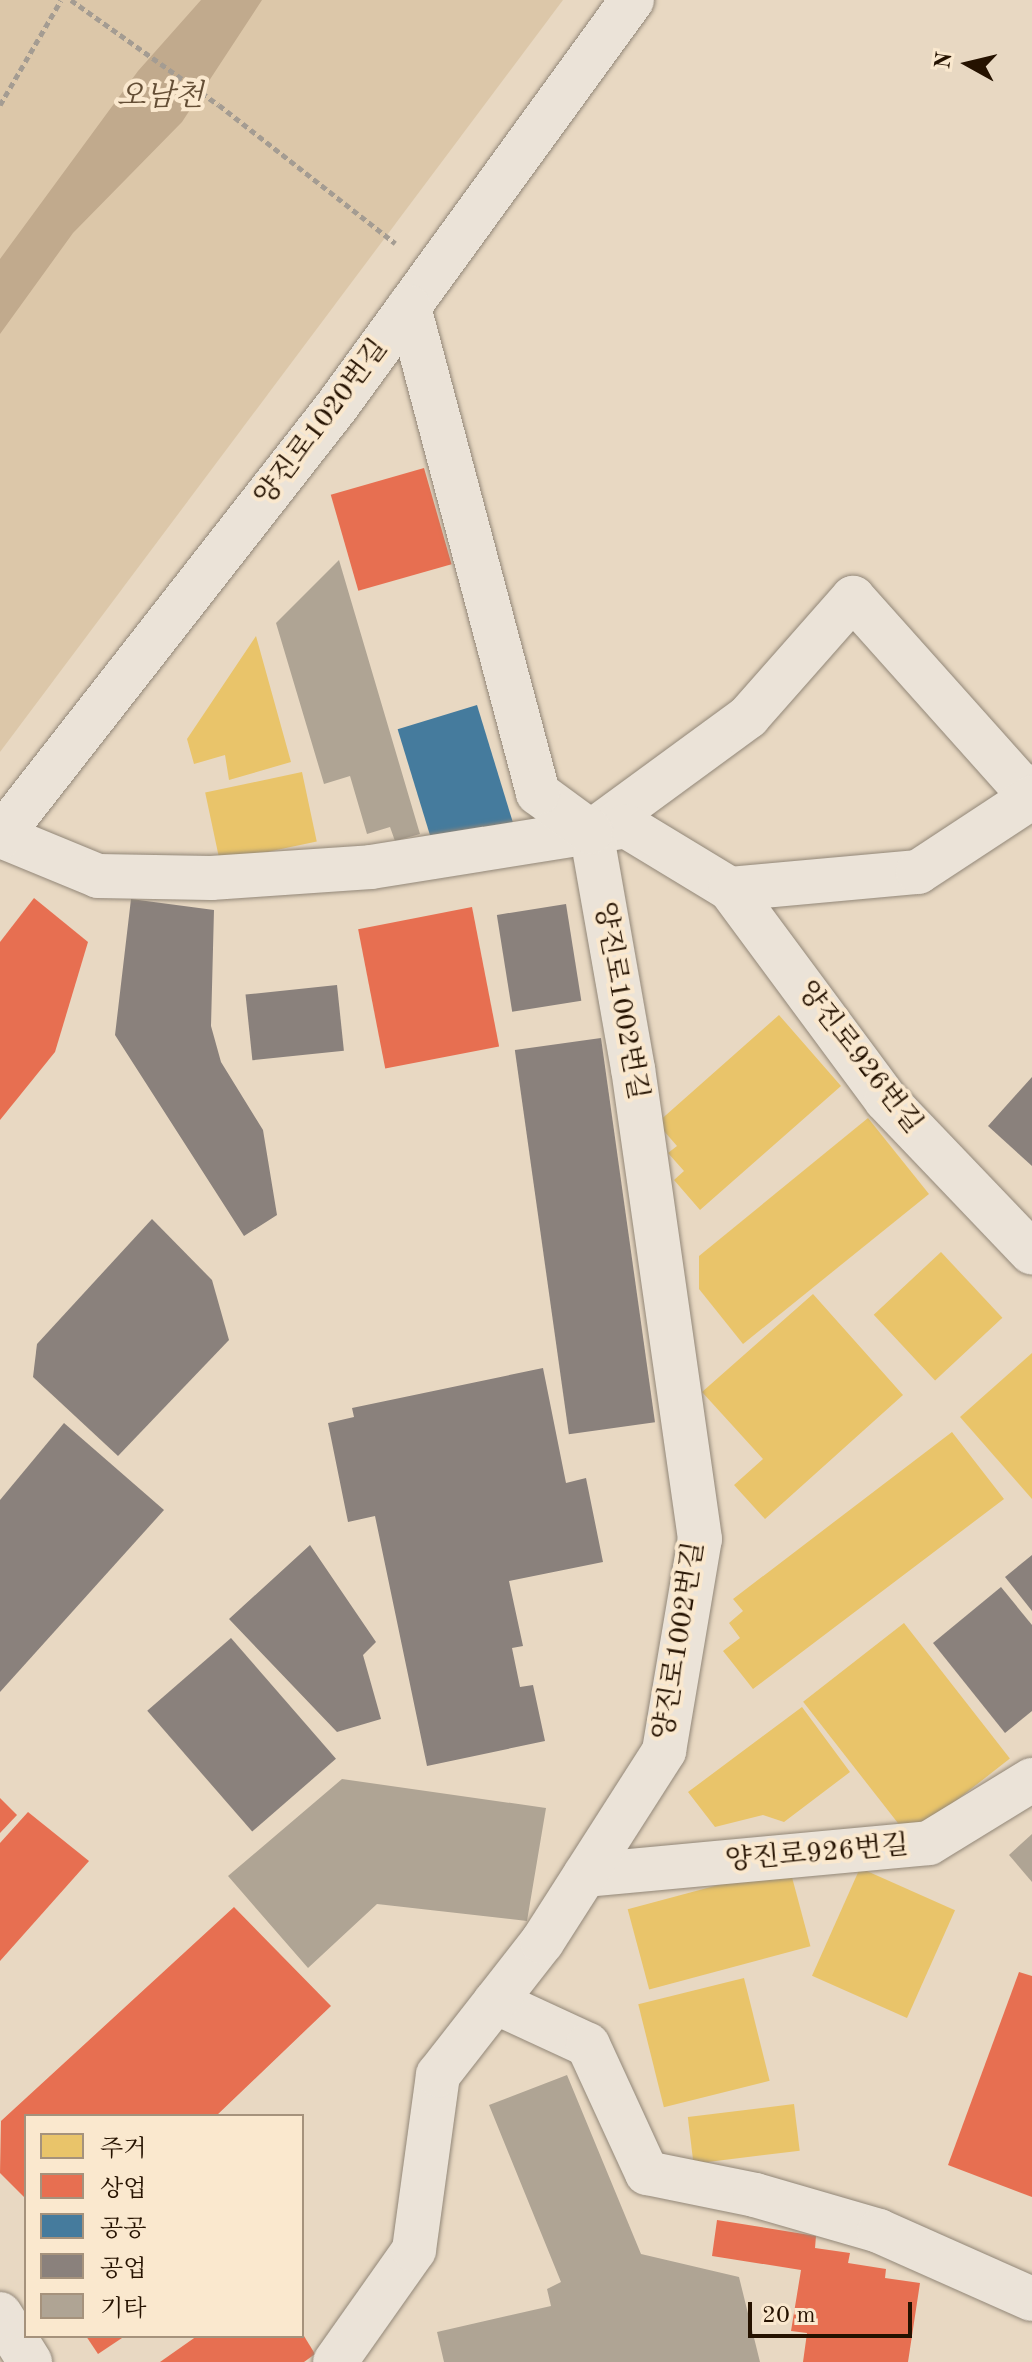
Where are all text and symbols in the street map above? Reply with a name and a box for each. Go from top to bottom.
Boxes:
north arrow [928,24,1008,104]
text: N [932,51,956,71]
water label: 오남천 [117,79,203,115]
street label: 양진로1020번길 [248,333,396,513]
street label: 양진로1002번길 [586,900,654,1102]
street label: 양진로926번길 [789,975,929,1141]
street label: 양진로1002번길 [648,1540,712,1742]
street label: 양진로926번길 [724,1829,910,1879]
legend [24,2114,304,2338]
text: 주거 [100,2138,146,2162]
text: 상업 [100,2178,146,2202]
text: 공공 [100,2218,146,2242]
text: 공업 [100,2258,146,2282]
scale bar [752,2286,916,2336]
text: 기타 [100,2298,146,2322]
text: 20 m [762,2304,816,2328]

